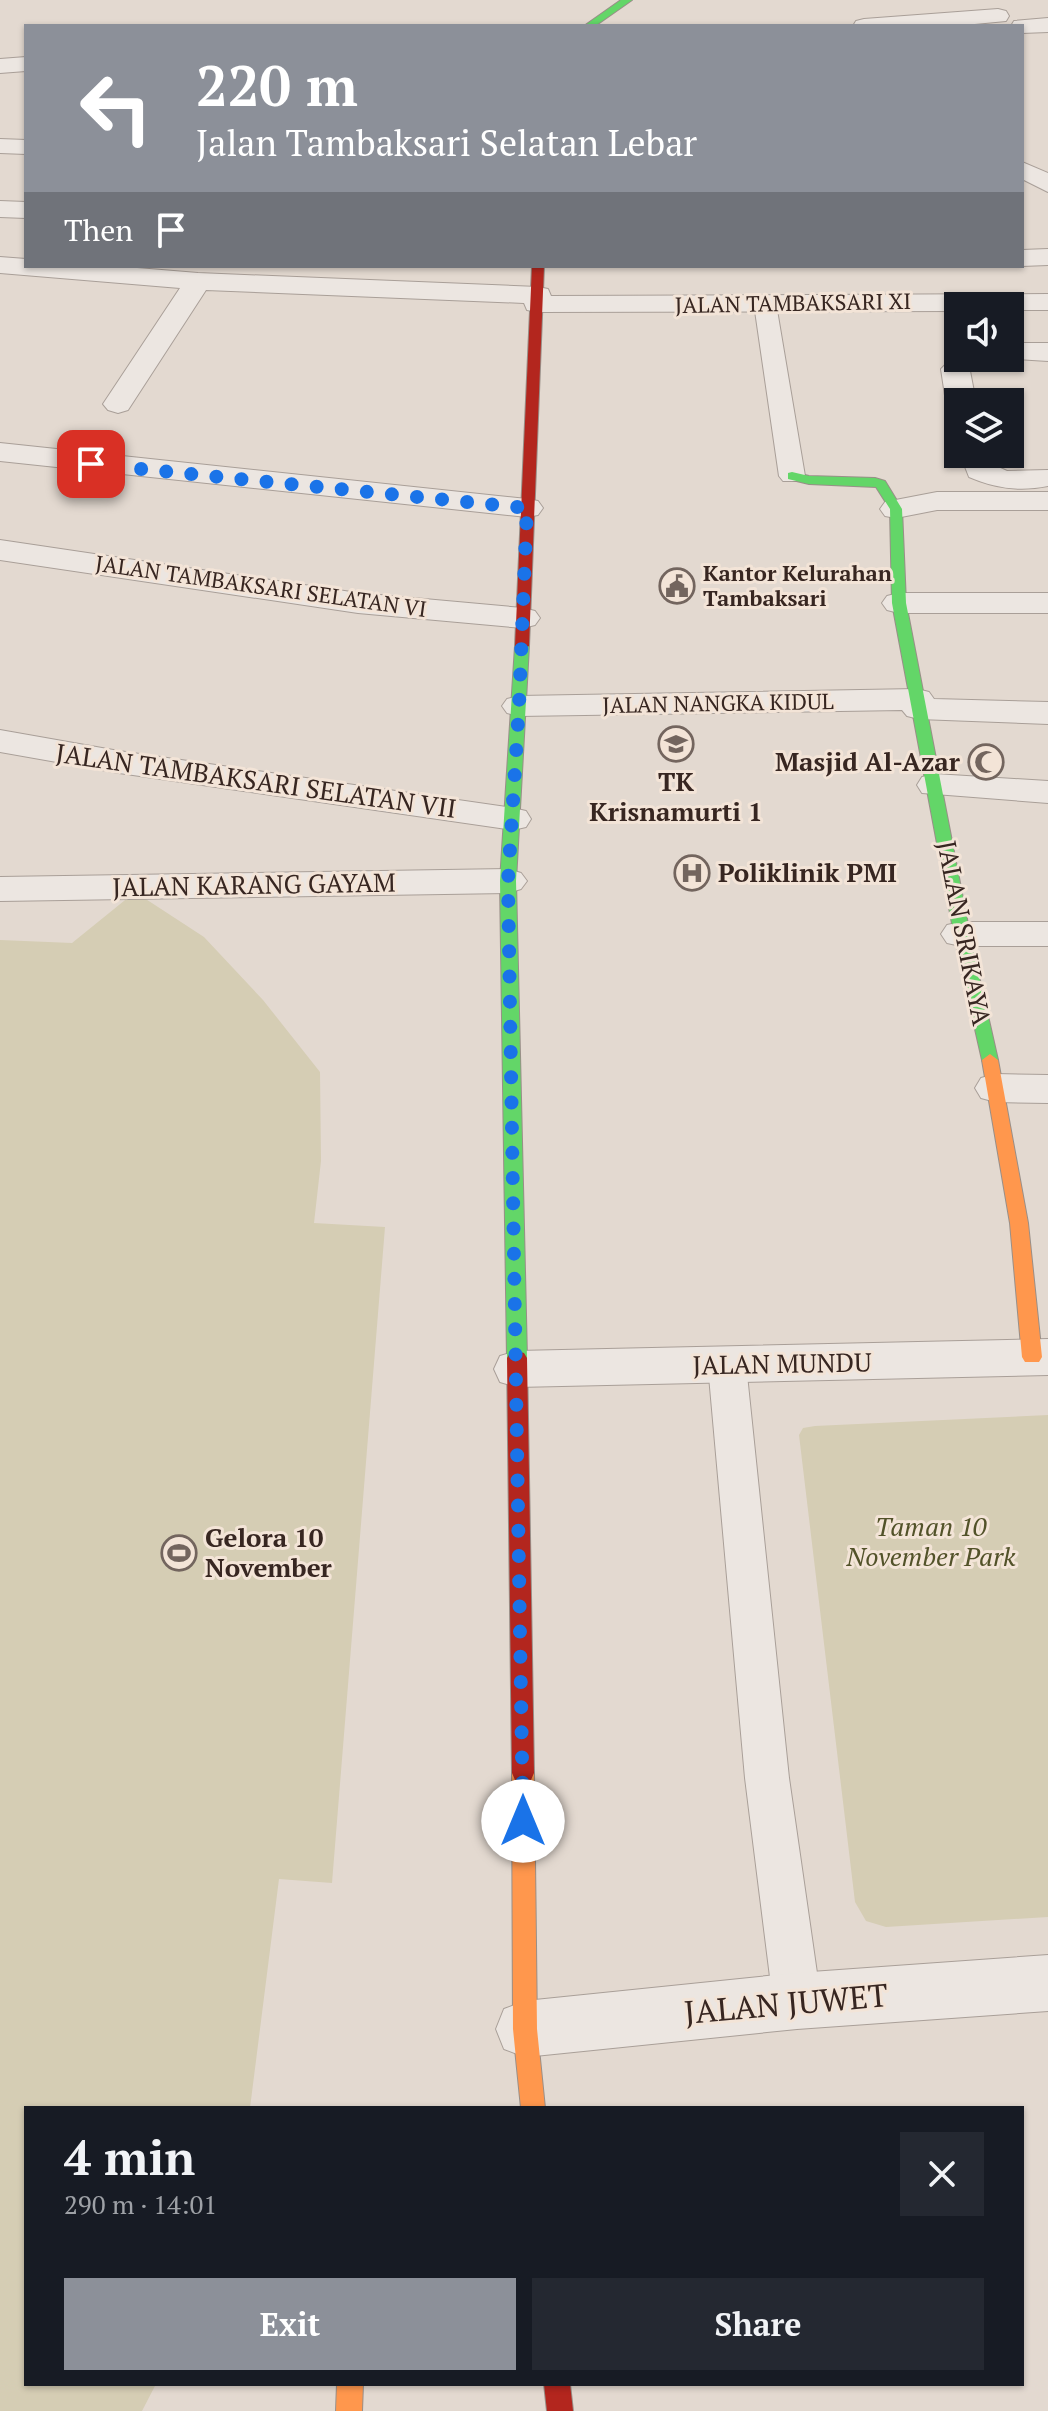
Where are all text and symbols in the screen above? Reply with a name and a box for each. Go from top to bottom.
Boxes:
text: 220 m [196,48,358,122]
icon: left [64,56,168,160]
text: Jalan Tambaksari Selatan Lebar [196,119,697,166]
icon: arrive [149,208,193,252]
text: Then [64,210,133,250]
street label: JALAN TAMBAKSARI XI [675,286,911,319]
map controls [944,292,1024,468]
button: sound [944,292,1024,372]
button: layers [944,388,1024,468]
pin [57,430,125,498]
icon: arrive [69,442,113,486]
street label: JALAN TAMBAKSARI SELATAN VI [94,548,429,623]
place label: Kantor Kelurahan Tambaksari [703,558,892,612]
public building icon: Kantor Kelurahan Tambaksari [658,567,696,605]
street label: JALAN NANGKA KIDUL [602,686,834,719]
school or university icon: TK Krisnamurti 1 [657,725,695,763]
street label: JALAN TAMBAKSARI SELATAN VII [54,735,459,825]
mosque icon: Masjid Al-Azar [967,743,1005,781]
place label: Masjid Al-Azar [775,744,961,778]
place label: TK Krisnamurti 1 [589,764,763,828]
street label: JALAN SRIKAYA [930,838,1000,1028]
hospital icon: Poliklinik PMI [673,854,711,892]
place label: Poliklinik PMI [718,855,897,889]
street label: JALAN KARANG GAYAM [112,865,396,903]
street label: JALAN MUNDU [692,1344,872,1382]
park label: Taman 10 November Park [845,1509,1016,1573]
place label: Gelora 10 November [205,1520,333,1584]
sports icon: Gelora 10 November [160,1534,198,1572]
position arrow [481,1779,565,1863]
street label: JALAN JUWET [682,1973,890,2033]
text: 4 min [64,2125,195,2189]
button: close [900,2132,984,2216]
text: 290 m · 14:01 [64,2187,217,2221]
button: Exit [64,2278,516,2370]
button: Share [532,2278,984,2370]

